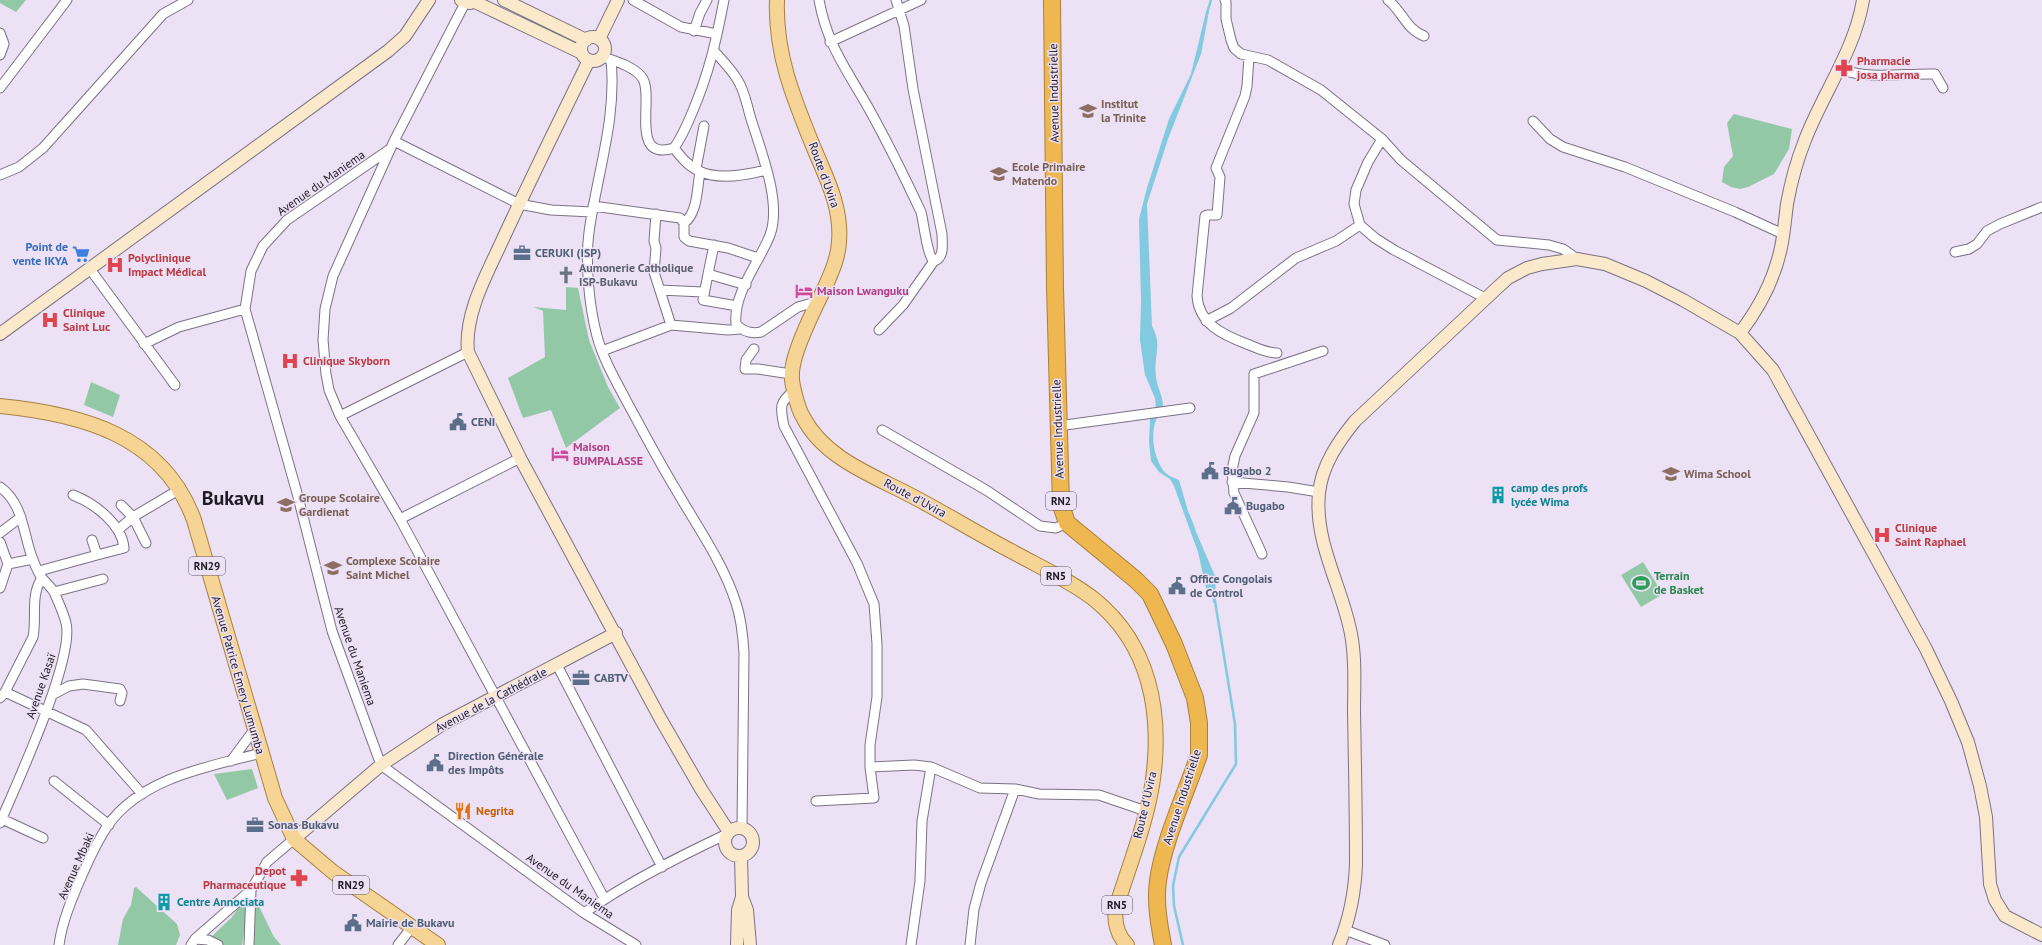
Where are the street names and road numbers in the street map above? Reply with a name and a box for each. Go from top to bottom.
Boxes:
street label: Avenue Industrielle [1045,43,1062,143]
street label: Route d'Uvira [806,140,843,210]
street label: Avenue du Maniema [274,147,368,219]
street label: Avenue Industrielle [1048,379,1067,479]
street label: Route d'Uvira [881,475,949,520]
road number: RN2 [1046,492,1076,510]
road number: RN29 [189,557,225,575]
road number: RN5 [1041,567,1071,585]
street label: Avenue Patrice Emery Lumumba [209,594,268,756]
street label: Avenue du Maniema [331,604,379,707]
street label: Avenue Kasaï [22,651,59,720]
street label: Avenue de la Cathédrale [432,664,549,735]
street label: Avenue Industrielle [1159,747,1204,846]
street label: Route d'Uvira [1129,770,1160,840]
street label: Avenue Mbaki [54,830,97,902]
street label: Avenue du Maniema [523,850,617,922]
road number: RN29 [333,876,369,894]
road number: RN5 [1102,896,1132,914]

